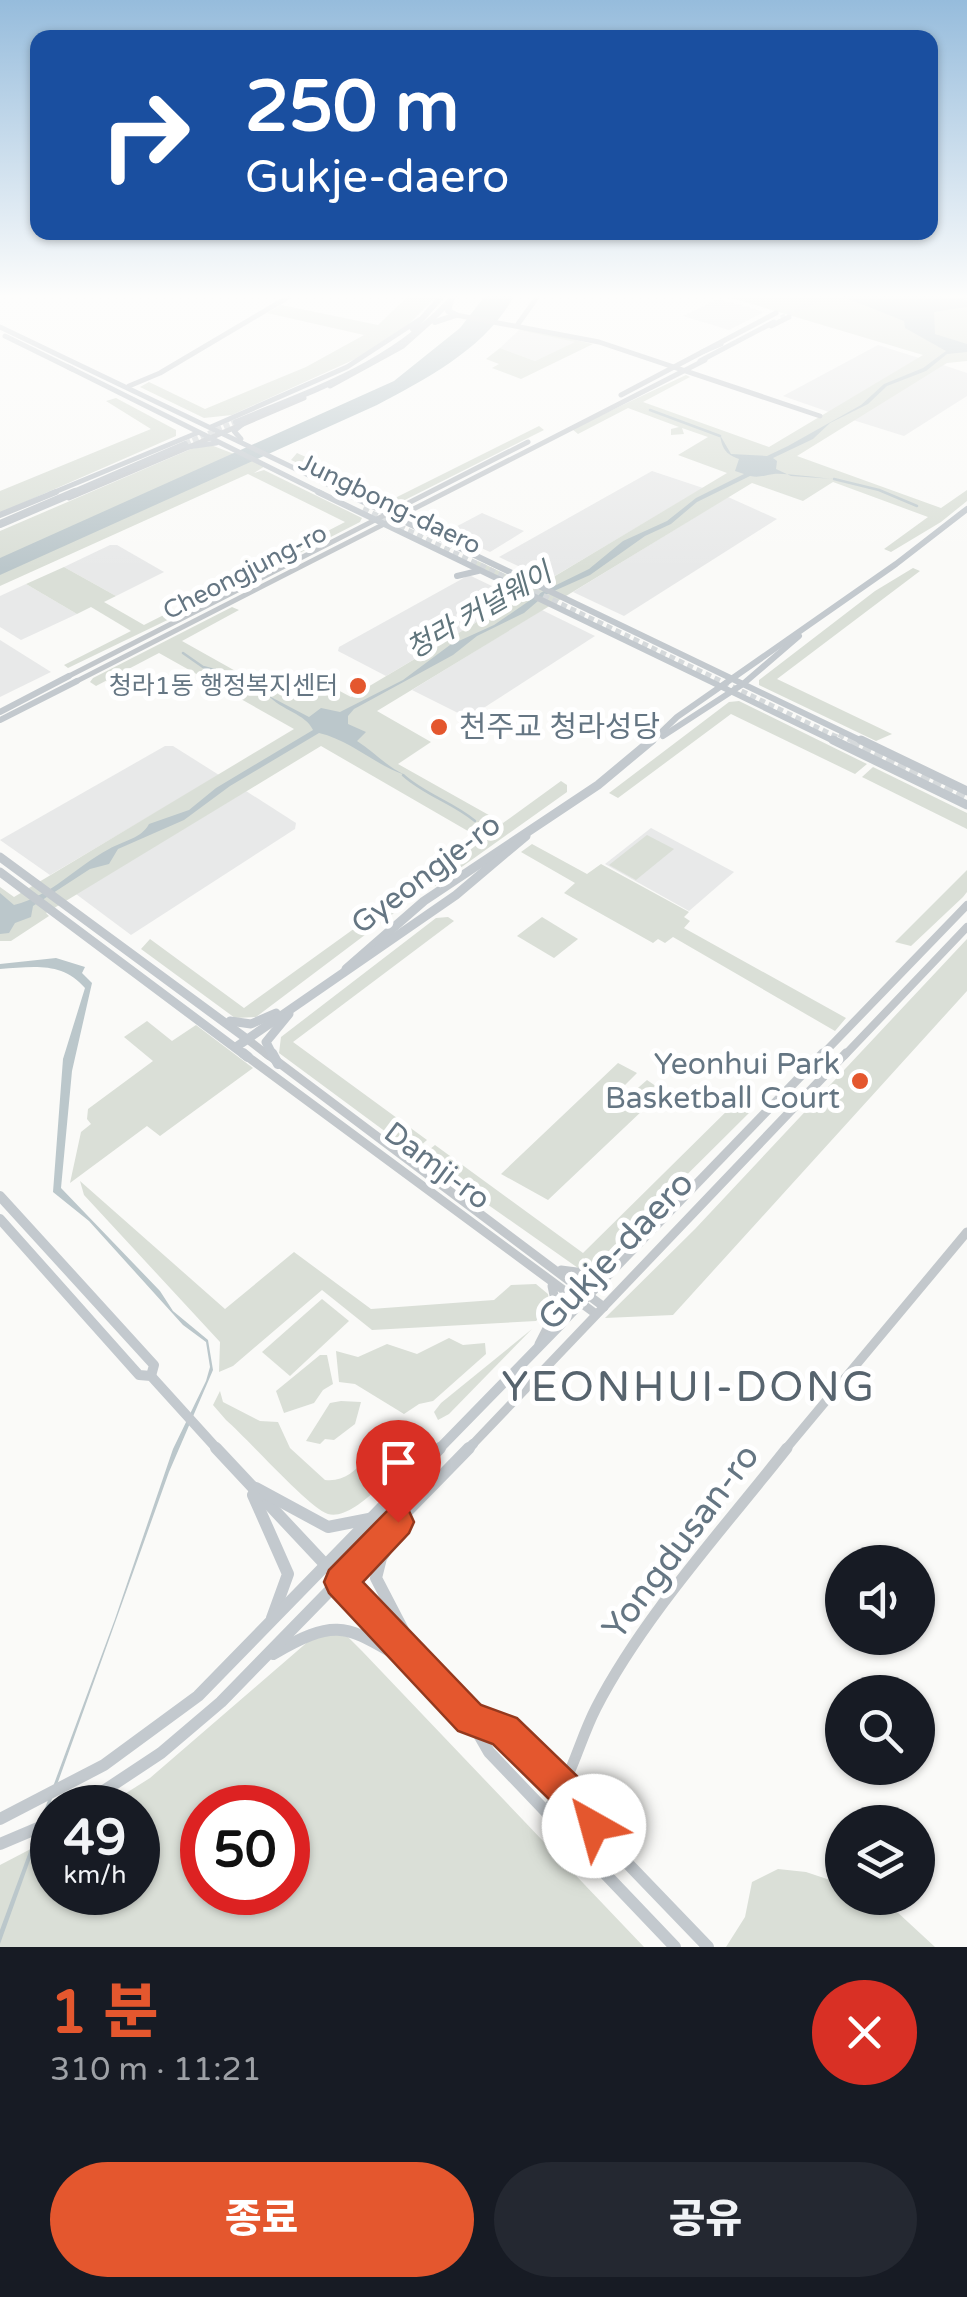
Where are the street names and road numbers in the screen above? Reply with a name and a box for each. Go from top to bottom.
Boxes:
street label: Jungbong-daero [294,447,486,561]
street label: Cheongjung-ro [158,518,332,626]
street label: Gyeongje-ro [344,806,508,942]
street label: Damji-ro [377,1114,497,1218]
street label: Gukje-daero [529,1162,703,1340]
street label: Yongdusan-ro [594,1436,768,1648]

